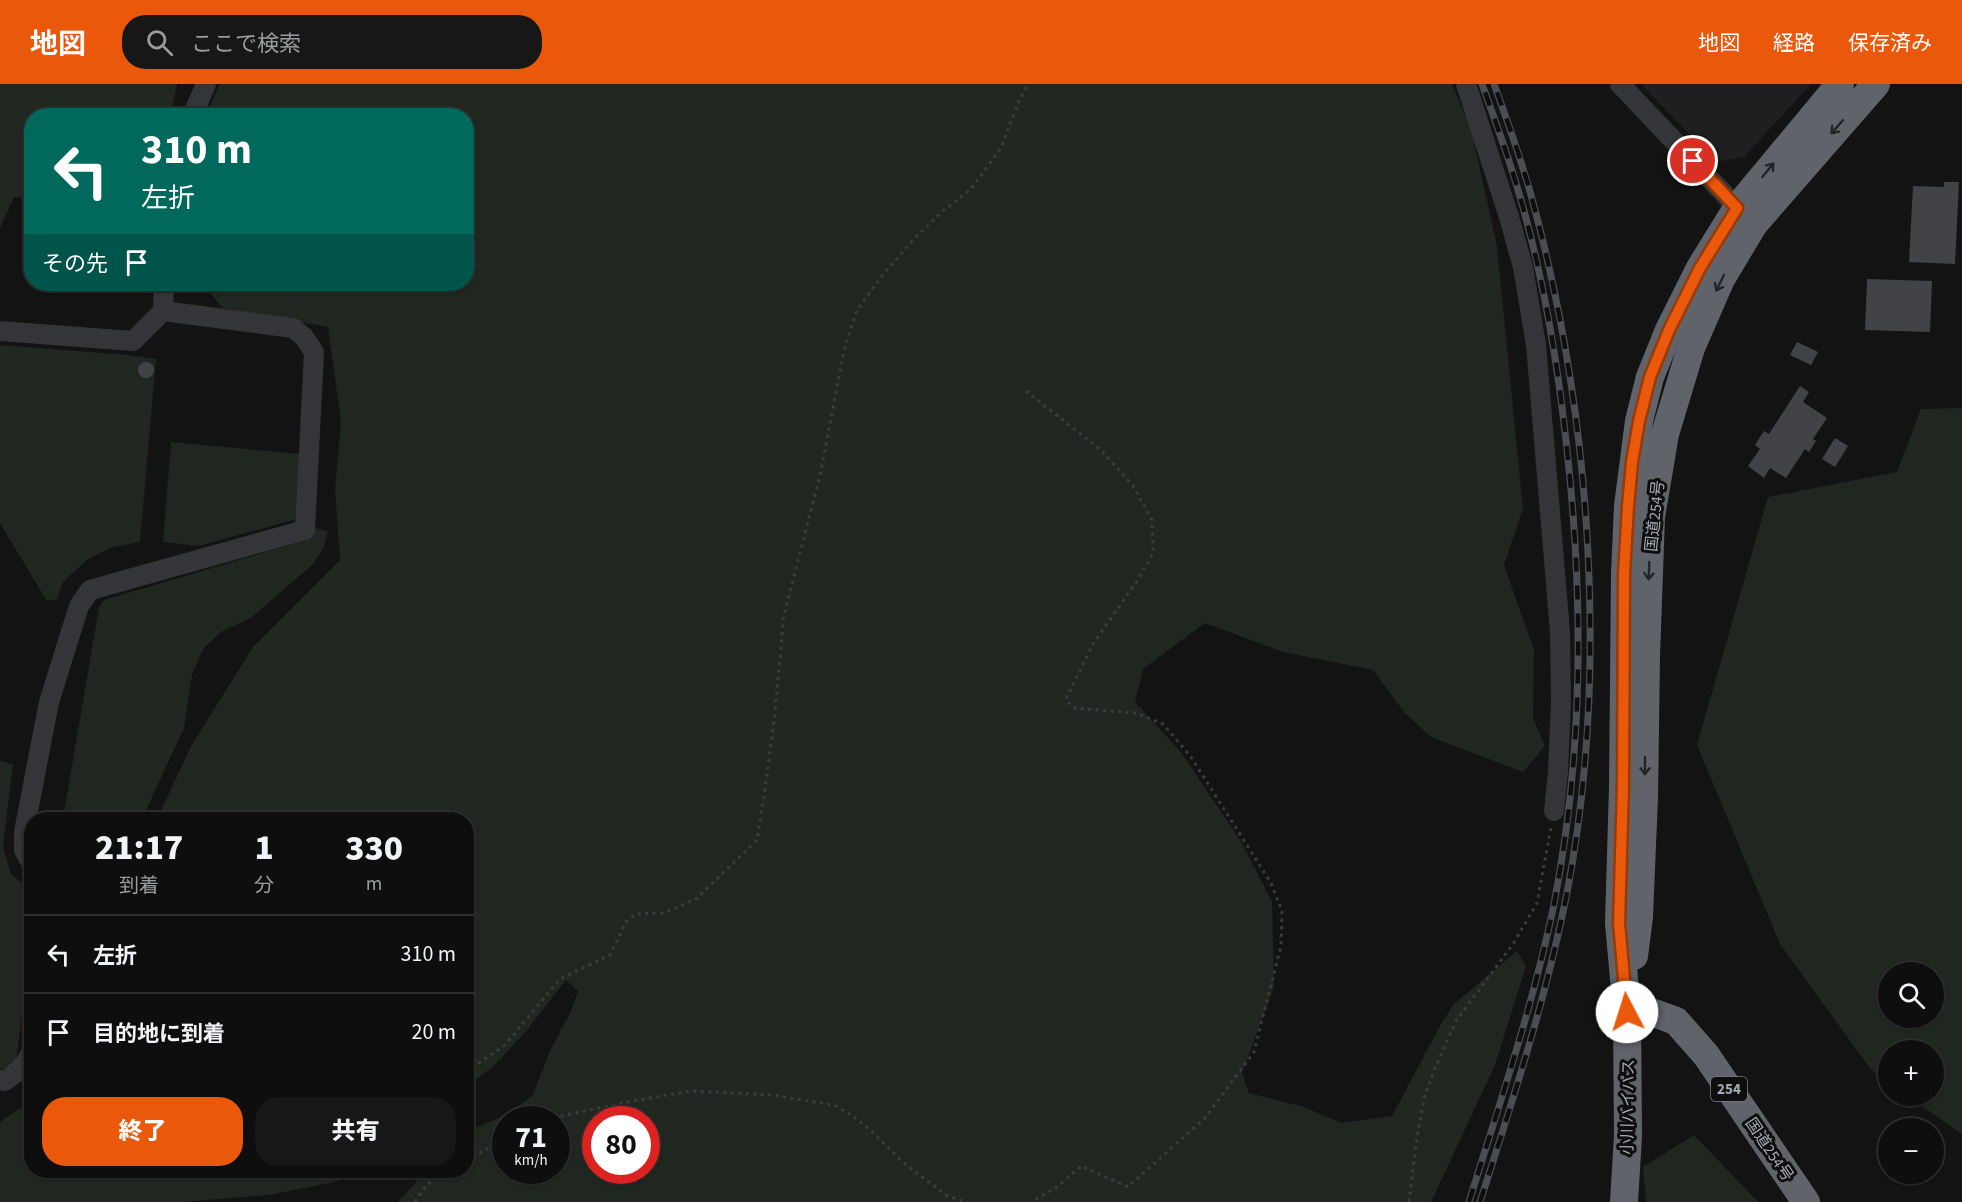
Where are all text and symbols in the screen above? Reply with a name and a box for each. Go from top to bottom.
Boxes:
search box [122,15,542,69]
text: 地図 [30,24,86,64]
icon: search [143,26,176,59]
text: ここで検索 [191,28,301,60]
text: 地図 [1698,28,1740,58]
text: 経路 [1773,28,1815,58]
text: 保存済み [1848,28,1932,58]
one-way arrow [1830,119,1844,134]
text: 310 m [141,120,252,180]
icon: left [42,132,120,210]
pin [1667,135,1718,186]
icon: arrive [1676,144,1709,177]
one-way arrow [1762,162,1775,178]
text: 左折 [141,179,195,218]
icon: arrive [120,246,153,279]
text: その先 [42,248,108,280]
one-way arrow [1714,273,1726,291]
street label: 国道254号 [1640,479,1670,553]
one-way arrow [1643,561,1655,581]
one-way arrow [1639,756,1651,776]
text: 21:17 [95,822,183,873]
text: 1 [255,822,274,873]
text: 330 [345,823,403,874]
text: m [366,870,382,898]
text: 到着 [119,872,159,900]
text: 分 [254,872,274,900]
icon: left [42,938,75,971]
text: 310 m [401,938,456,970]
text: 左折 [93,940,137,972]
map controls [1878,962,1944,1184]
button: search [1878,962,1944,1028]
position arrow [1595,980,1659,1044]
icon: arrive [42,1016,75,1049]
text: 20 m [411,1016,456,1048]
text: 目的地に到着 [93,1018,225,1050]
button: + [1878,1040,1944,1106]
street label: 小川バイパス [1616,1059,1640,1155]
road number: 254 [1711,1077,1747,1101]
button: 終了 [42,1097,243,1166]
button: 共有 [255,1097,456,1166]
speed limit sign: 80 [582,1106,660,1184]
street label: 国道254号 [1740,1114,1798,1185]
text: 71 [515,1116,547,1159]
button: − [1878,1118,1944,1184]
text: km/h [514,1150,548,1171]

